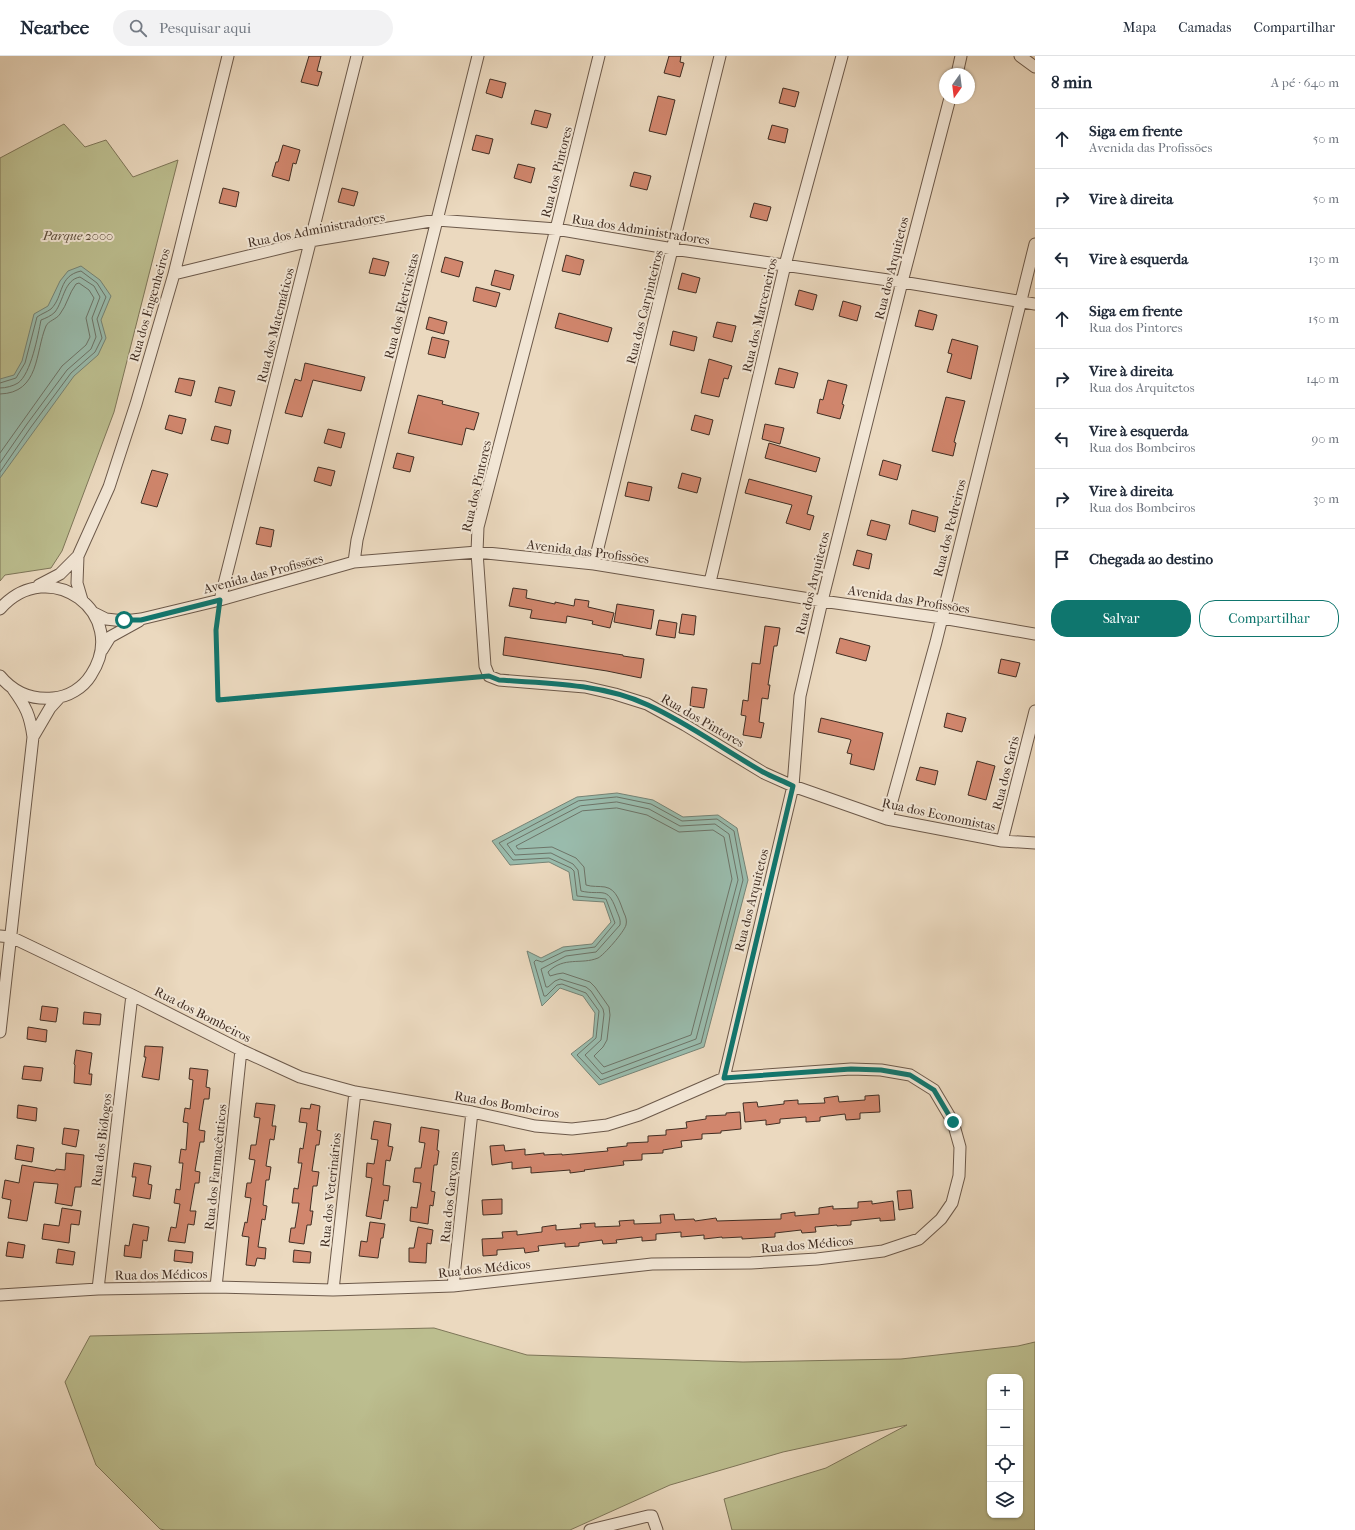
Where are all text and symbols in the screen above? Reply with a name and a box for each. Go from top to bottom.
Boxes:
search box [113,10,393,46]
text: Nearbee [20,17,89,39]
icon: search [127,17,149,39]
text: Pesquisar aqui [159,19,251,37]
text: Mapa [1123,19,1156,36]
text: Camadas [1178,19,1232,36]
text: Compartilhar [1254,19,1335,36]
north arrow [939,68,975,104]
text: 8 min [1051,72,1092,92]
text: A pé · 640 m [1271,75,1339,90]
text: Siga em frente [1089,122,1182,140]
street label: Rua dos Pintores [538,125,575,219]
icon: ahead [1051,128,1073,150]
text: 50 m [1313,131,1339,146]
text: Avenida das Profissões [1089,140,1212,155]
icon: right [1051,188,1073,210]
text: Vire à direita [1089,190,1173,208]
text: 50 m [1313,191,1339,206]
street label: Rua dos Administradores [246,209,386,250]
street label: Rua dos Administradores [571,211,711,248]
street label: Rua dos Arquitetos [871,215,912,321]
park label: Parque 2000 [42,228,113,243]
street label: Rua dos Engenheiros [126,246,173,364]
street label: Rua dos Carpinteiros [623,248,666,366]
icon: left [1051,248,1073,270]
text: Vire à esquerda [1089,250,1188,268]
text: 130 m [1308,251,1339,266]
street label: Rua dos Eletricistas [381,252,422,360]
street label: Rua dos Marceneiros [739,256,780,374]
street label: Rua dos Matemáticos [254,266,297,384]
text: Siga em frente [1089,302,1182,320]
icon: ahead [1051,308,1073,330]
text: 150 m [1308,311,1339,326]
text: Rua dos Pintores [1089,320,1183,335]
text: Vire à direita [1089,362,1173,380]
icon: right [1051,368,1073,390]
text: 140 m [1306,371,1339,386]
text: Rua dos Arquitetos [1089,380,1195,395]
text: Vire à esquerda [1089,422,1188,440]
icon: left [1051,428,1073,450]
text: 90 m [1311,431,1339,446]
street label: Rua dos Pintores [459,439,494,533]
text: Rua dos Bombeiros [1089,440,1195,455]
street label: Rua dos Pedreiros [930,477,969,579]
text: Vire à direita [1089,482,1173,500]
icon: right [1051,488,1073,510]
text: 30 m [1313,491,1339,506]
text: Rua dos Bombeiros [1089,500,1195,515]
street label: Rua dos Arquitetos [792,530,833,636]
street label: Avenida das Profissões [525,536,650,566]
icon: arrive [1051,548,1073,570]
street label: Avenida das Profissões [201,550,325,597]
text: Chegada ao destino [1089,550,1213,568]
street label: Avenida das Profissões [846,582,971,617]
button: Salvar [1051,600,1191,637]
button: Compartilhar [1199,600,1339,637]
route start [115,611,133,629]
street label: Rua dos Pintores [658,691,747,750]
street label: Rua dos Garis [989,734,1022,812]
street label: Rua dos Economistas [881,795,997,834]
street label: Rua dos Arquitetos [731,847,772,953]
street label: Rua dos Bombeiros [152,984,254,1045]
street label: Rua dos Bombeiros [453,1088,561,1121]
street label: Rua dos Biólogos [88,1092,115,1187]
street label: Rua dos Farmacêuticos [201,1103,230,1231]
route end [944,1113,962,1131]
street label: Rua dos Veterinários [317,1132,344,1248]
street label: Rua dos Garçons [437,1150,463,1244]
street label: Rua dos Médicos [760,1233,854,1256]
street label: Rua dos Médicos [437,1256,531,1281]
street label: Rua dos Médicos [115,1266,208,1283]
map controls [987,1374,1023,1518]
button: + [987,1374,1023,1410]
button: − [987,1410,1023,1446]
button: locate [987,1446,1023,1482]
button: layers [987,1482,1023,1518]

